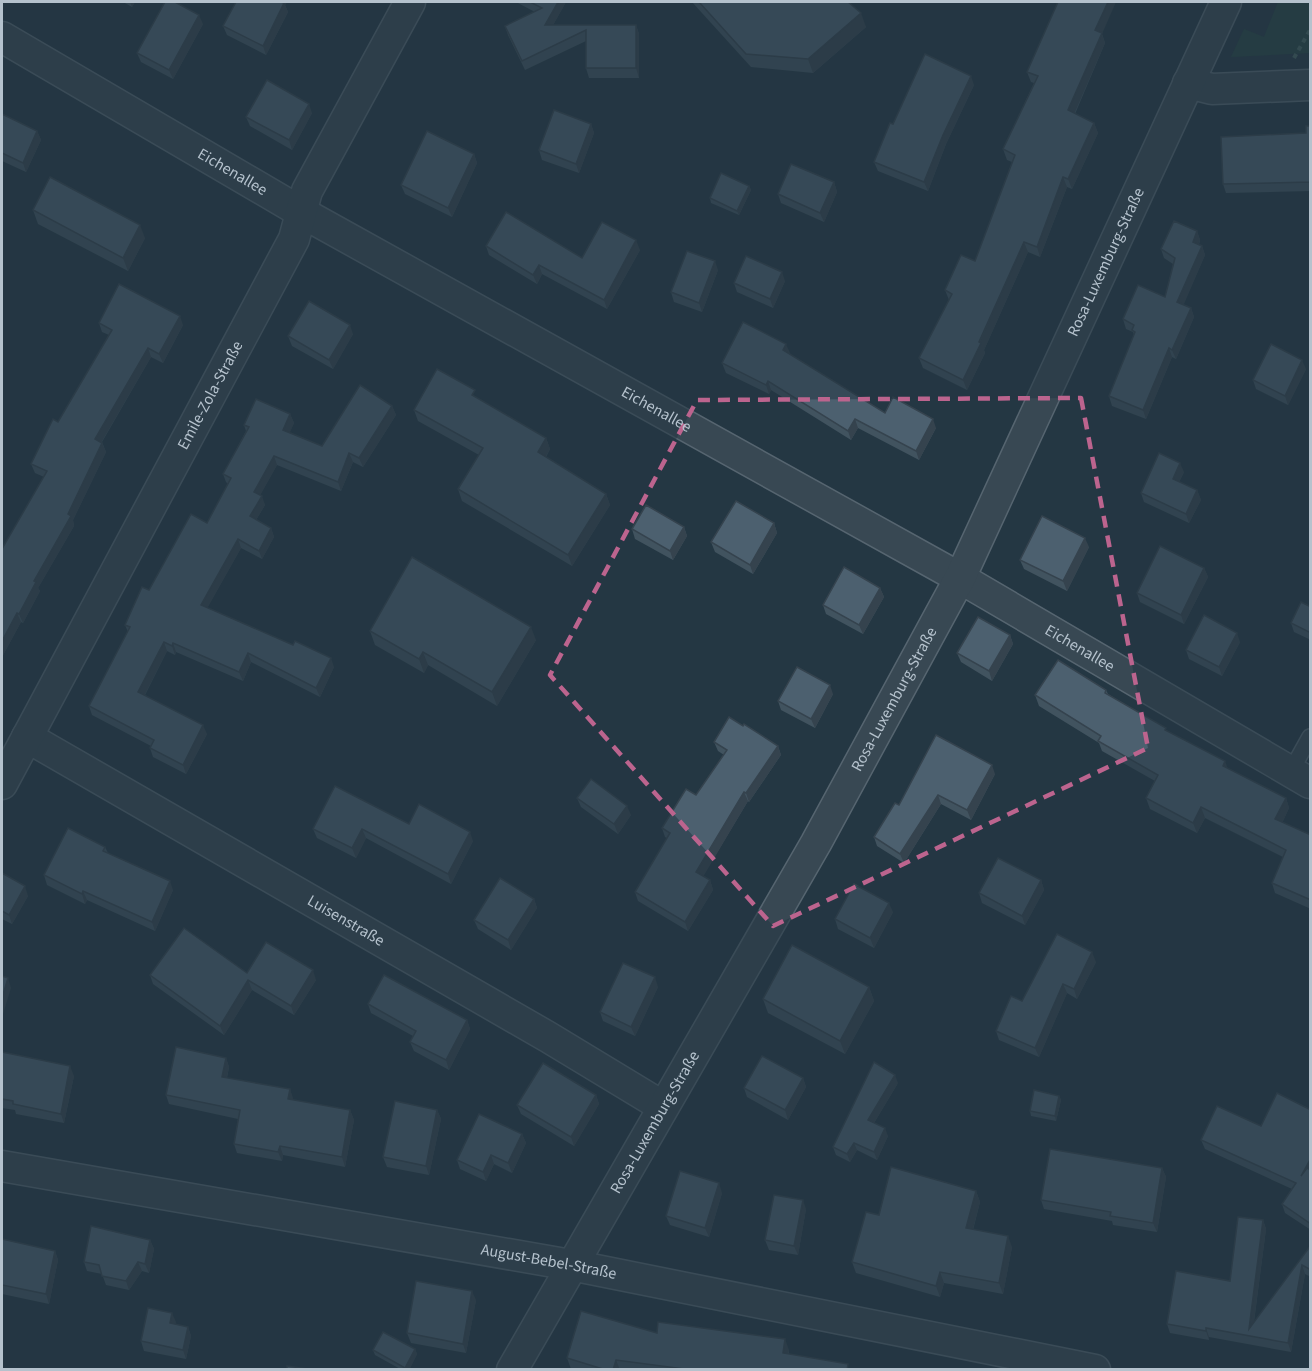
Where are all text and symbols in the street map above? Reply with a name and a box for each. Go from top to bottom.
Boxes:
street label: Eichenallee [194,143,271,201]
street label: Rosa-Luxemburg-Straße [1062,184,1150,340]
street label: Emile-Zola-Straße [172,337,248,454]
street label: Eichenallee [617,381,696,438]
street label: Eichenallee [1041,619,1119,677]
street label: Rosa-Luxemburg-Straße [846,623,942,775]
street label: Luisenstraße [303,890,389,952]
street label: Rosa-Luxemburg-Straße [605,1047,705,1198]
street label: August-Bebel-Straße [479,1239,619,1285]

